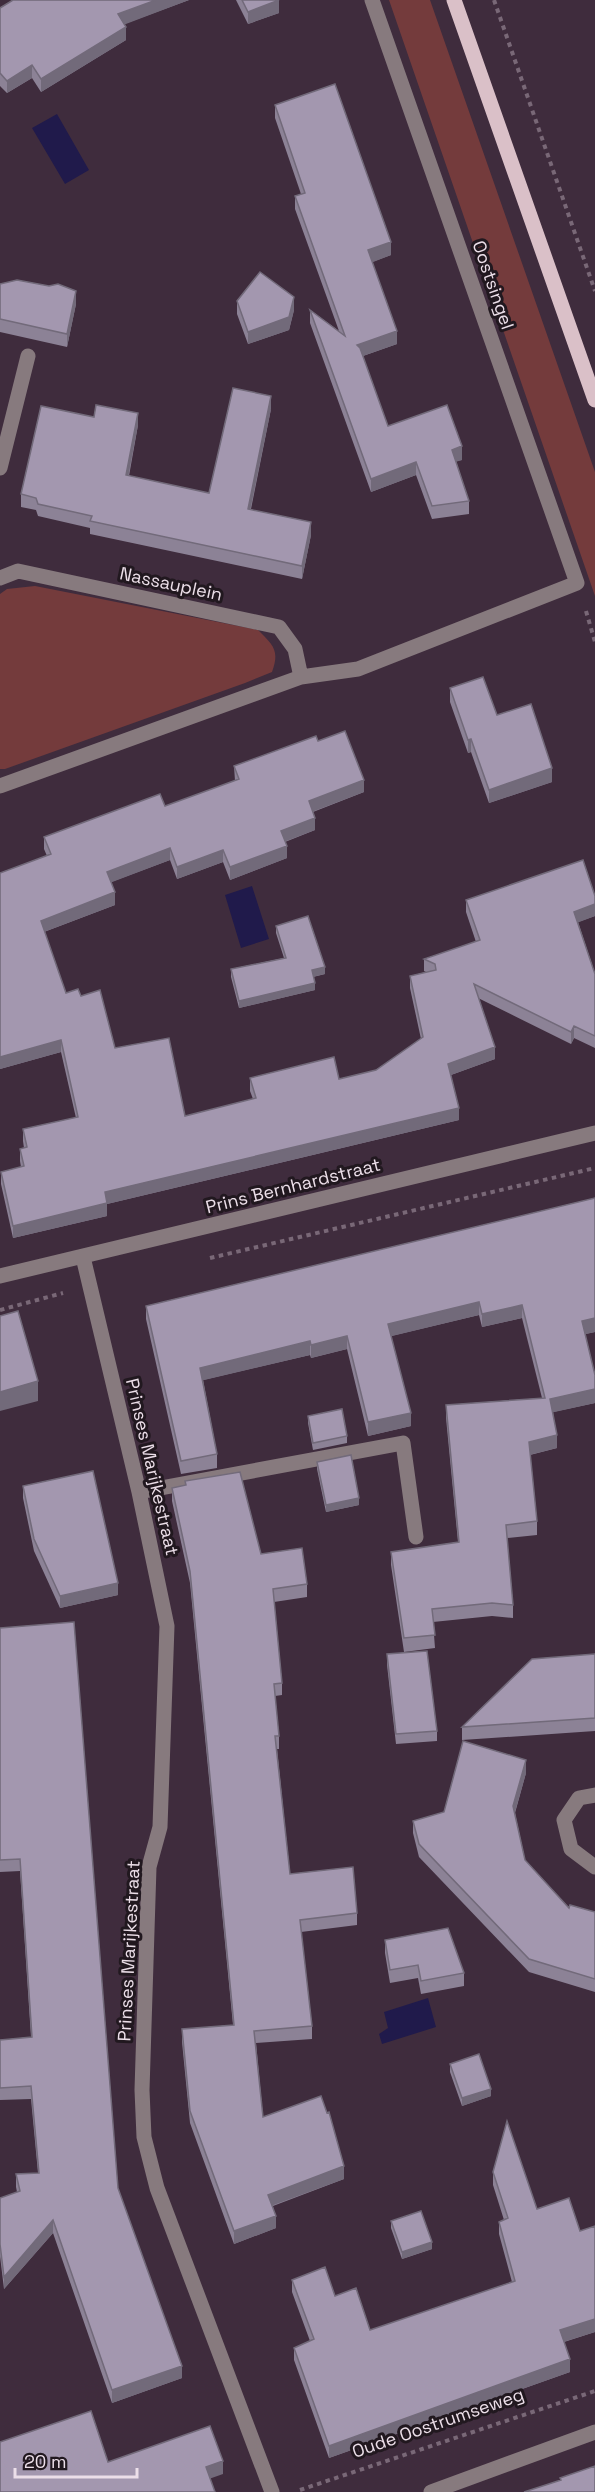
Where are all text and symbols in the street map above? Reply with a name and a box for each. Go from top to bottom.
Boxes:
street label: Oostsingel [468,237,519,332]
street label: Nassauplein [118,561,225,606]
street label: Prins Bernhardstraat [203,1153,383,1218]
street label: Prinses Marijkestraat [121,1376,184,1558]
street label: Prinses Marijkestraat [112,1860,145,2042]
street label: Oude Oostrumseweg [349,2382,527,2463]
scale bar [15,2441,136,2479]
text: 20 m [24,2450,67,2473]

